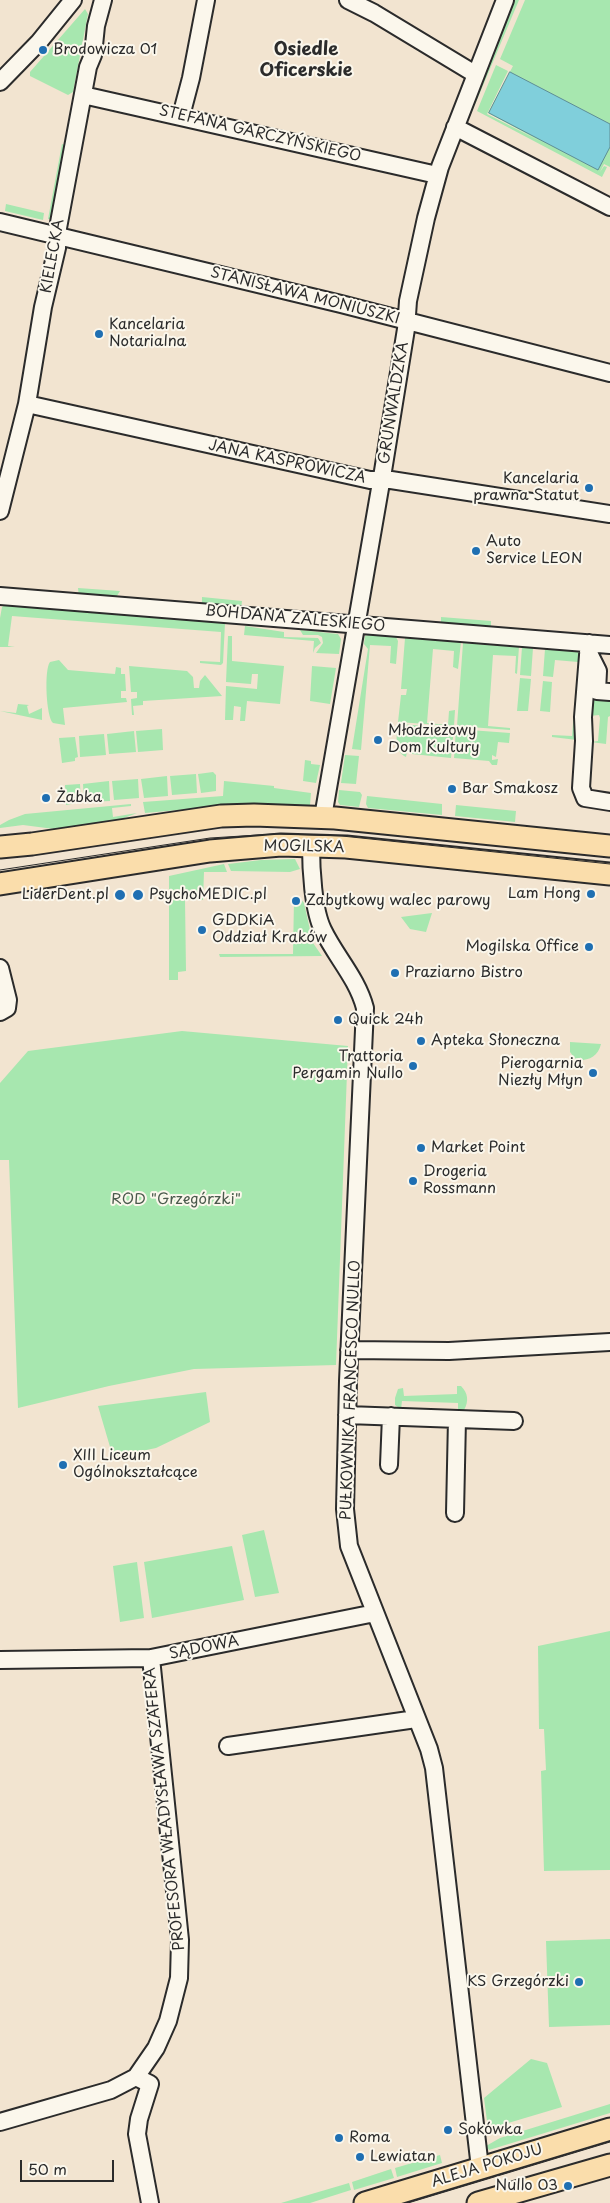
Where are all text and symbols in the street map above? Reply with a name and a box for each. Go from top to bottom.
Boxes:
district label: Osiedle Oficerskie [259,39,353,82]
place label: Brodowicza 01 [53,41,157,59]
marker: Brodowicza 01 [37,44,49,56]
street label: STEFANA GARCZYŃSKIEGO [157,102,363,166]
street label: KIELECKA [38,218,68,294]
street label: STANISŁAWA MONIUSZKI [208,264,402,328]
place label: Kancelaria Notarialna [109,316,186,351]
marker: Kancelaria Notarialna [93,328,105,340]
street label: GRUNWALDZKA [375,341,413,465]
street label: JANA KASPROWICZA [207,437,367,487]
place label: Kancelaria prawna Statut [473,470,579,505]
marker: Kancelaria prawna Statut [583,482,595,494]
place label: Auto Service LEON [486,533,582,568]
marker: Auto Service LEON [470,545,482,557]
street label: BOHDANA ZALESKIEGO [204,602,386,636]
place label: Młodzieżowy Dom Kultury [388,722,480,757]
marker: Młodzieżowy Dom Kultury [372,734,384,746]
place label: Bar Smakosz [462,780,558,798]
marker: Bar Smakosz [446,783,458,795]
place label: Żabka [56,789,102,807]
marker: Żabka [40,792,52,804]
street label: MOGILSKA [263,837,345,857]
place label: Lam Hong [508,885,581,903]
place label: LiderDent.pl [22,886,109,904]
place label: PsychoMEDIC.pl [149,886,267,904]
marker: LiderDent.pl [113,888,127,902]
marker: PsychoMEDIC.pl [131,888,145,902]
marker: Lam Hong [585,888,597,900]
place label: Zabytkowy walec parowy [306,892,490,910]
marker: Zabytkowy walec parowy [290,895,302,907]
place label: GDDKiA Oddział Kraków [212,912,327,947]
marker: GDDKiA Oddział Kraków [196,924,208,936]
place label: Mogilska Office [466,938,579,956]
marker: Mogilska Office [583,941,595,953]
place label: Praziarno Bistro [405,964,523,982]
marker: Praziarno Bistro [389,967,401,979]
place label: Quick 24h [348,1011,423,1029]
marker: Quick 24h [332,1014,344,1026]
place label: Apteka Słoneczna [431,1032,560,1050]
marker: Apteka Słoneczna [415,1035,427,1047]
place label: Trattoria Pergamin Nullo [292,1048,403,1083]
place label: Pierogarnia Niezły Młyn [498,1055,583,1090]
marker: Trattoria Pergamin Nullo [407,1060,419,1072]
marker: Pierogarnia Niezły Młyn [587,1067,599,1079]
place label: Market Point [431,1139,525,1157]
marker: Market Point [415,1142,427,1154]
place label: Drogeria Rossmann [423,1163,496,1198]
marker: Drogeria Rossmann [407,1175,419,1187]
park label: ROD "Grzegórzki" [111,1191,241,1209]
street label: PUŁKOWNIKA FRANCESCO NULLO [337,1260,365,1520]
place label: XIII Liceum Ogólnokształcące [73,1447,198,1482]
marker: XIII Liceum Ogólnokształcące [57,1459,69,1471]
street label: SĄDOWA [168,1632,240,1664]
street label: PROFESORA WŁADYSŁAWA SZAFERA [141,1667,189,1951]
place label: KS Grzegórzki [467,1973,569,1991]
marker: KS Grzegórzki [573,1976,585,1988]
place label: Sokówka [458,2121,522,2139]
marker: Sokówka [442,2124,454,2136]
place label: Roma [349,2129,390,2147]
marker: Roma [333,2132,345,2144]
street label: ALEJA POKOJU [429,2141,545,2191]
place label: Lewiatan [370,2148,436,2166]
scale bar [22,2150,116,2182]
marker: Lewiatan [354,2151,366,2163]
text: 50 m [28,2157,67,2180]
place label: Nullo 03 [496,2177,558,2195]
marker: Nullo 03 [562,2180,574,2192]

